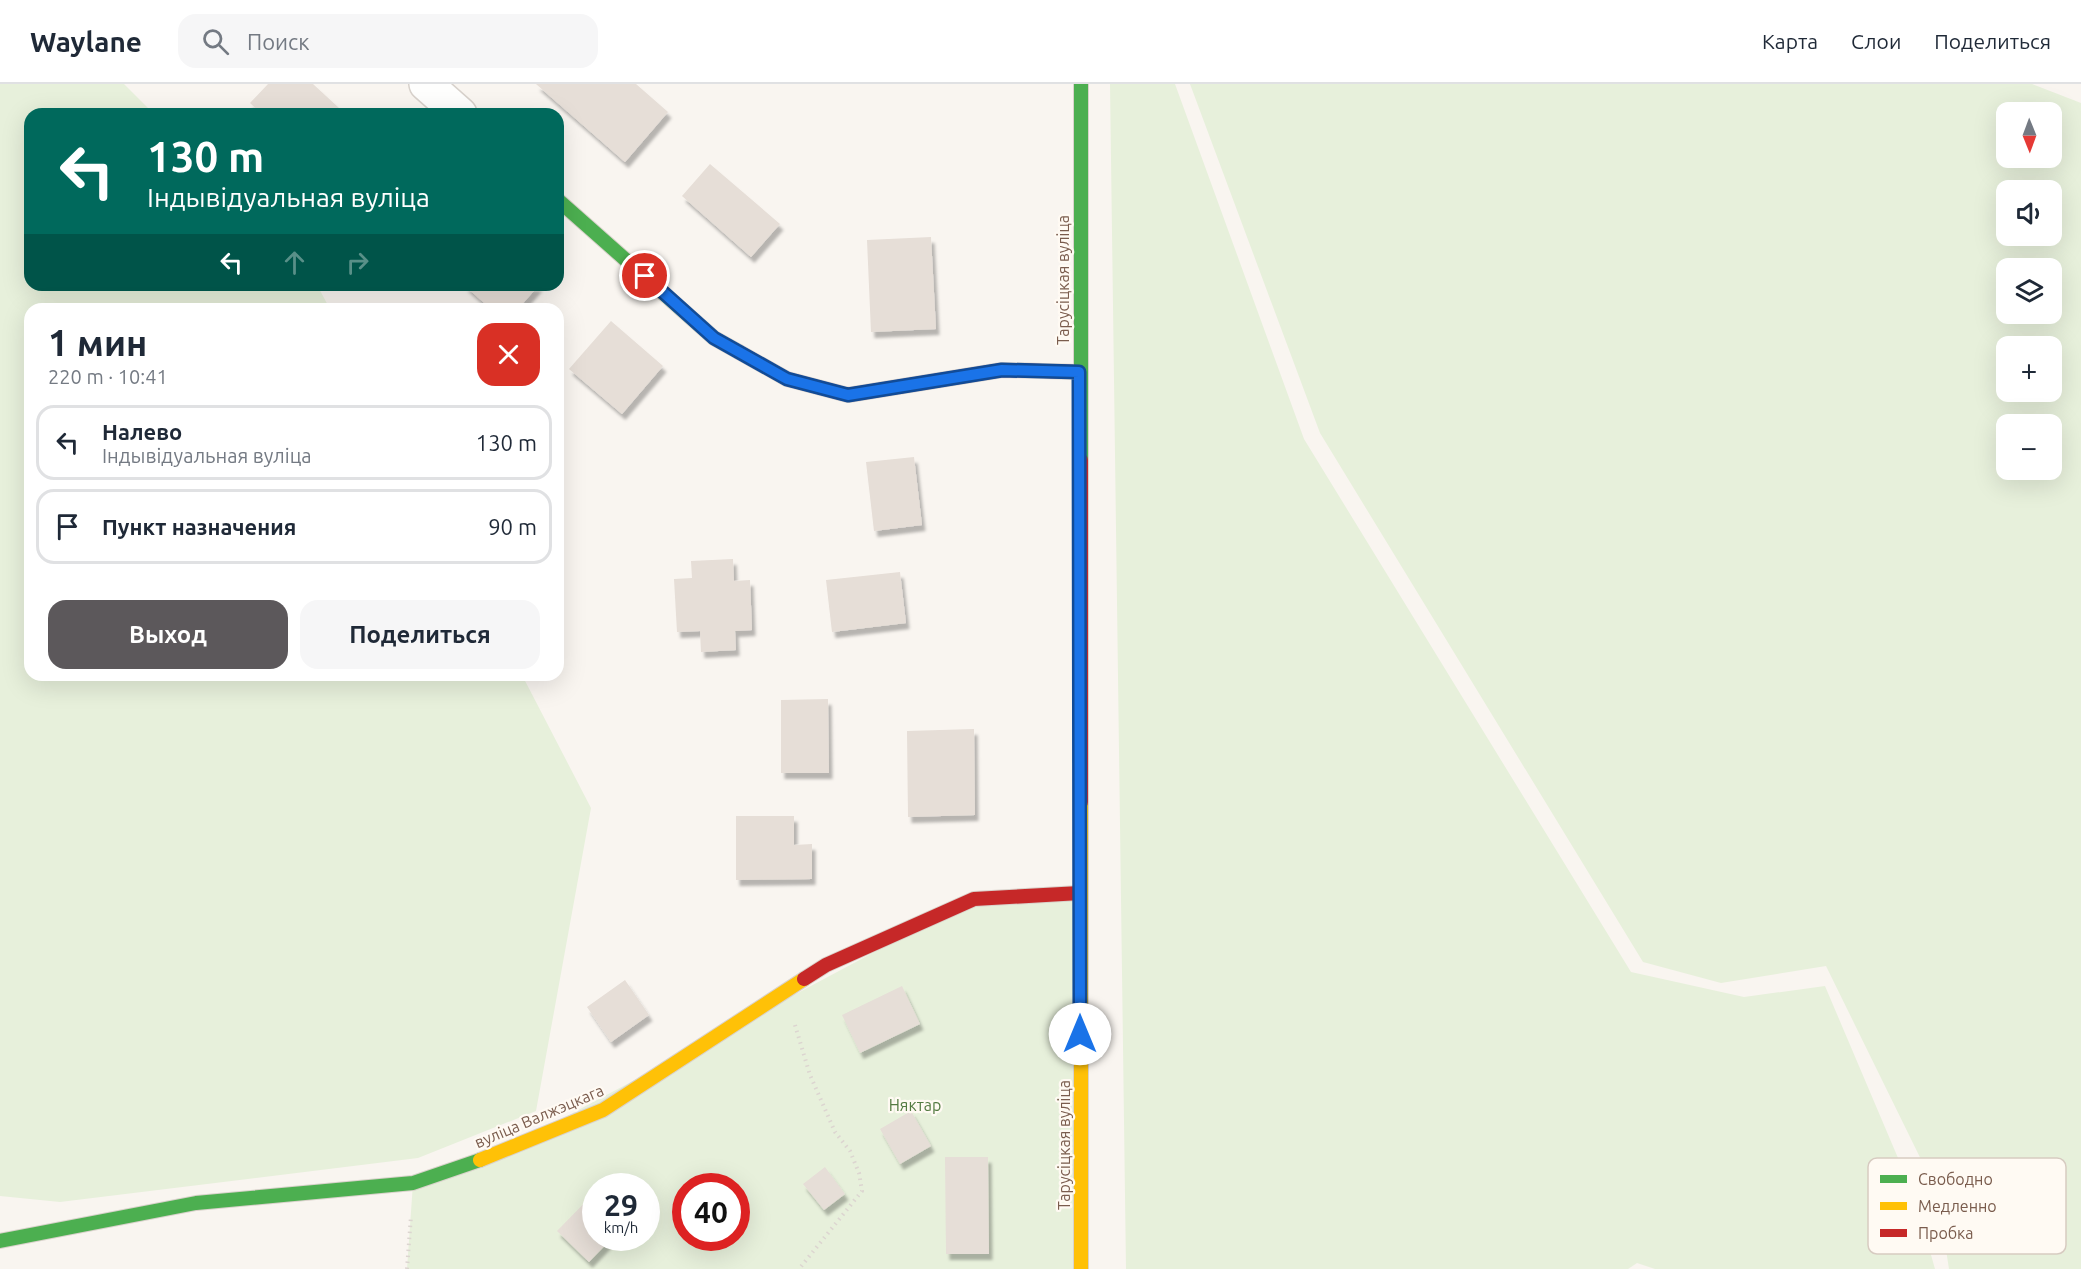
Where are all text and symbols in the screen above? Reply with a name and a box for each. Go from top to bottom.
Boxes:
search box [178,14,598,68]
icon: search [199,25,232,58]
text: Waylane [30,26,142,57]
text: Поиск [247,29,310,54]
text: Карта [1762,29,1818,53]
text: Слои [1851,29,1901,53]
text: Поделиться [1934,29,2051,53]
north arrow [1996,102,2062,168]
map controls [1996,102,2062,480]
icon: left [48,132,126,210]
text: 130 m [147,133,264,180]
button: sound [1996,180,2062,246]
text: Індывідуальная вуліца [147,182,430,212]
street label: Тарусіцкая вуліца [1054,215,1072,345]
icon: left [215,246,248,279]
icon: ahead [278,246,311,279]
icon: right [341,246,374,279]
pin [619,250,670,301]
button: layers [1996,258,2062,324]
icon: arrive [628,259,661,292]
text: 1 мин [48,322,147,363]
button: close [477,323,540,386]
button: + [1996,336,2062,402]
text: 220 m · 10:41 [48,365,168,388]
button: − [1996,414,2062,480]
text: Налево [102,419,182,444]
icon: left [51,426,84,459]
text: 130 m [476,430,537,455]
text: Індывідуальная вуліца [102,444,312,467]
icon: arrive [51,510,84,543]
text: Пункт назначения [102,514,296,539]
text: 90 m [488,514,537,539]
button: Выход [48,600,288,669]
button: Поделиться [300,600,540,669]
position arrow [1048,1002,1112,1066]
street label: Тарусіцкая вуліца [1055,1080,1073,1210]
street label: вуліца Валжэцкага [472,1081,606,1151]
park label: Няктар [889,1096,941,1114]
legend [1868,1158,2066,1254]
text: Свободно [1918,1170,1993,1188]
speed limit sign: 40 [672,1173,750,1251]
text: 29 [604,1188,638,1222]
text: Медленно [1918,1197,1997,1215]
text: km/h [604,1219,638,1236]
text: Пробка [1918,1224,1974,1242]

